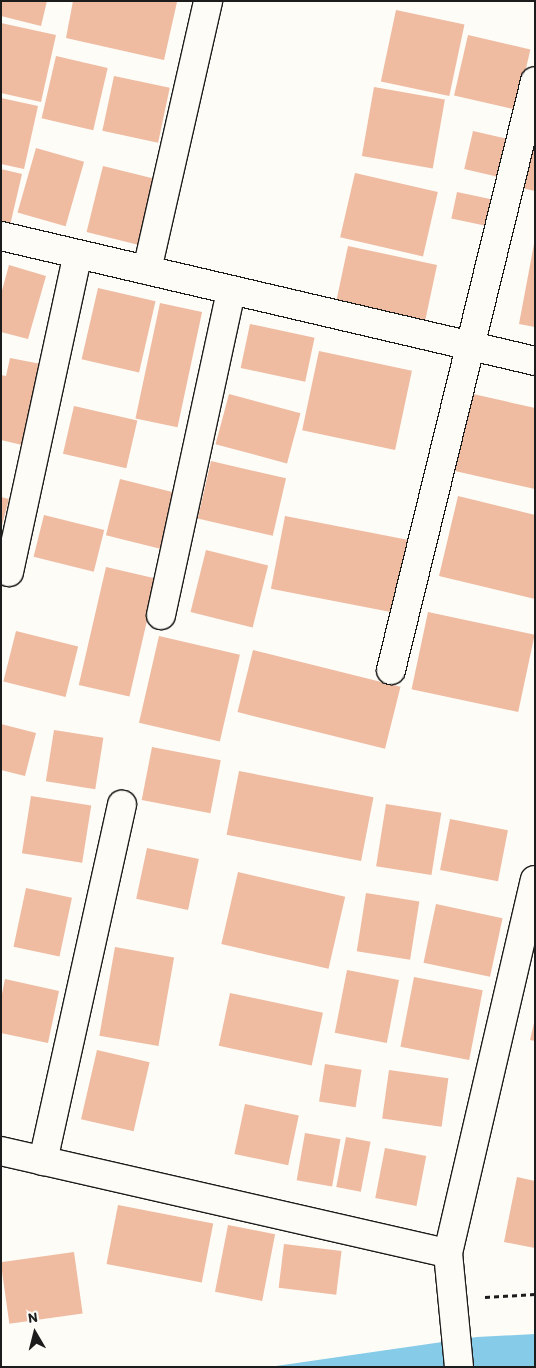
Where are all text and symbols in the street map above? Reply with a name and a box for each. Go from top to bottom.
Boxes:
north arrow [10,1308,60,1358]
text: N [27,1309,39,1327]

